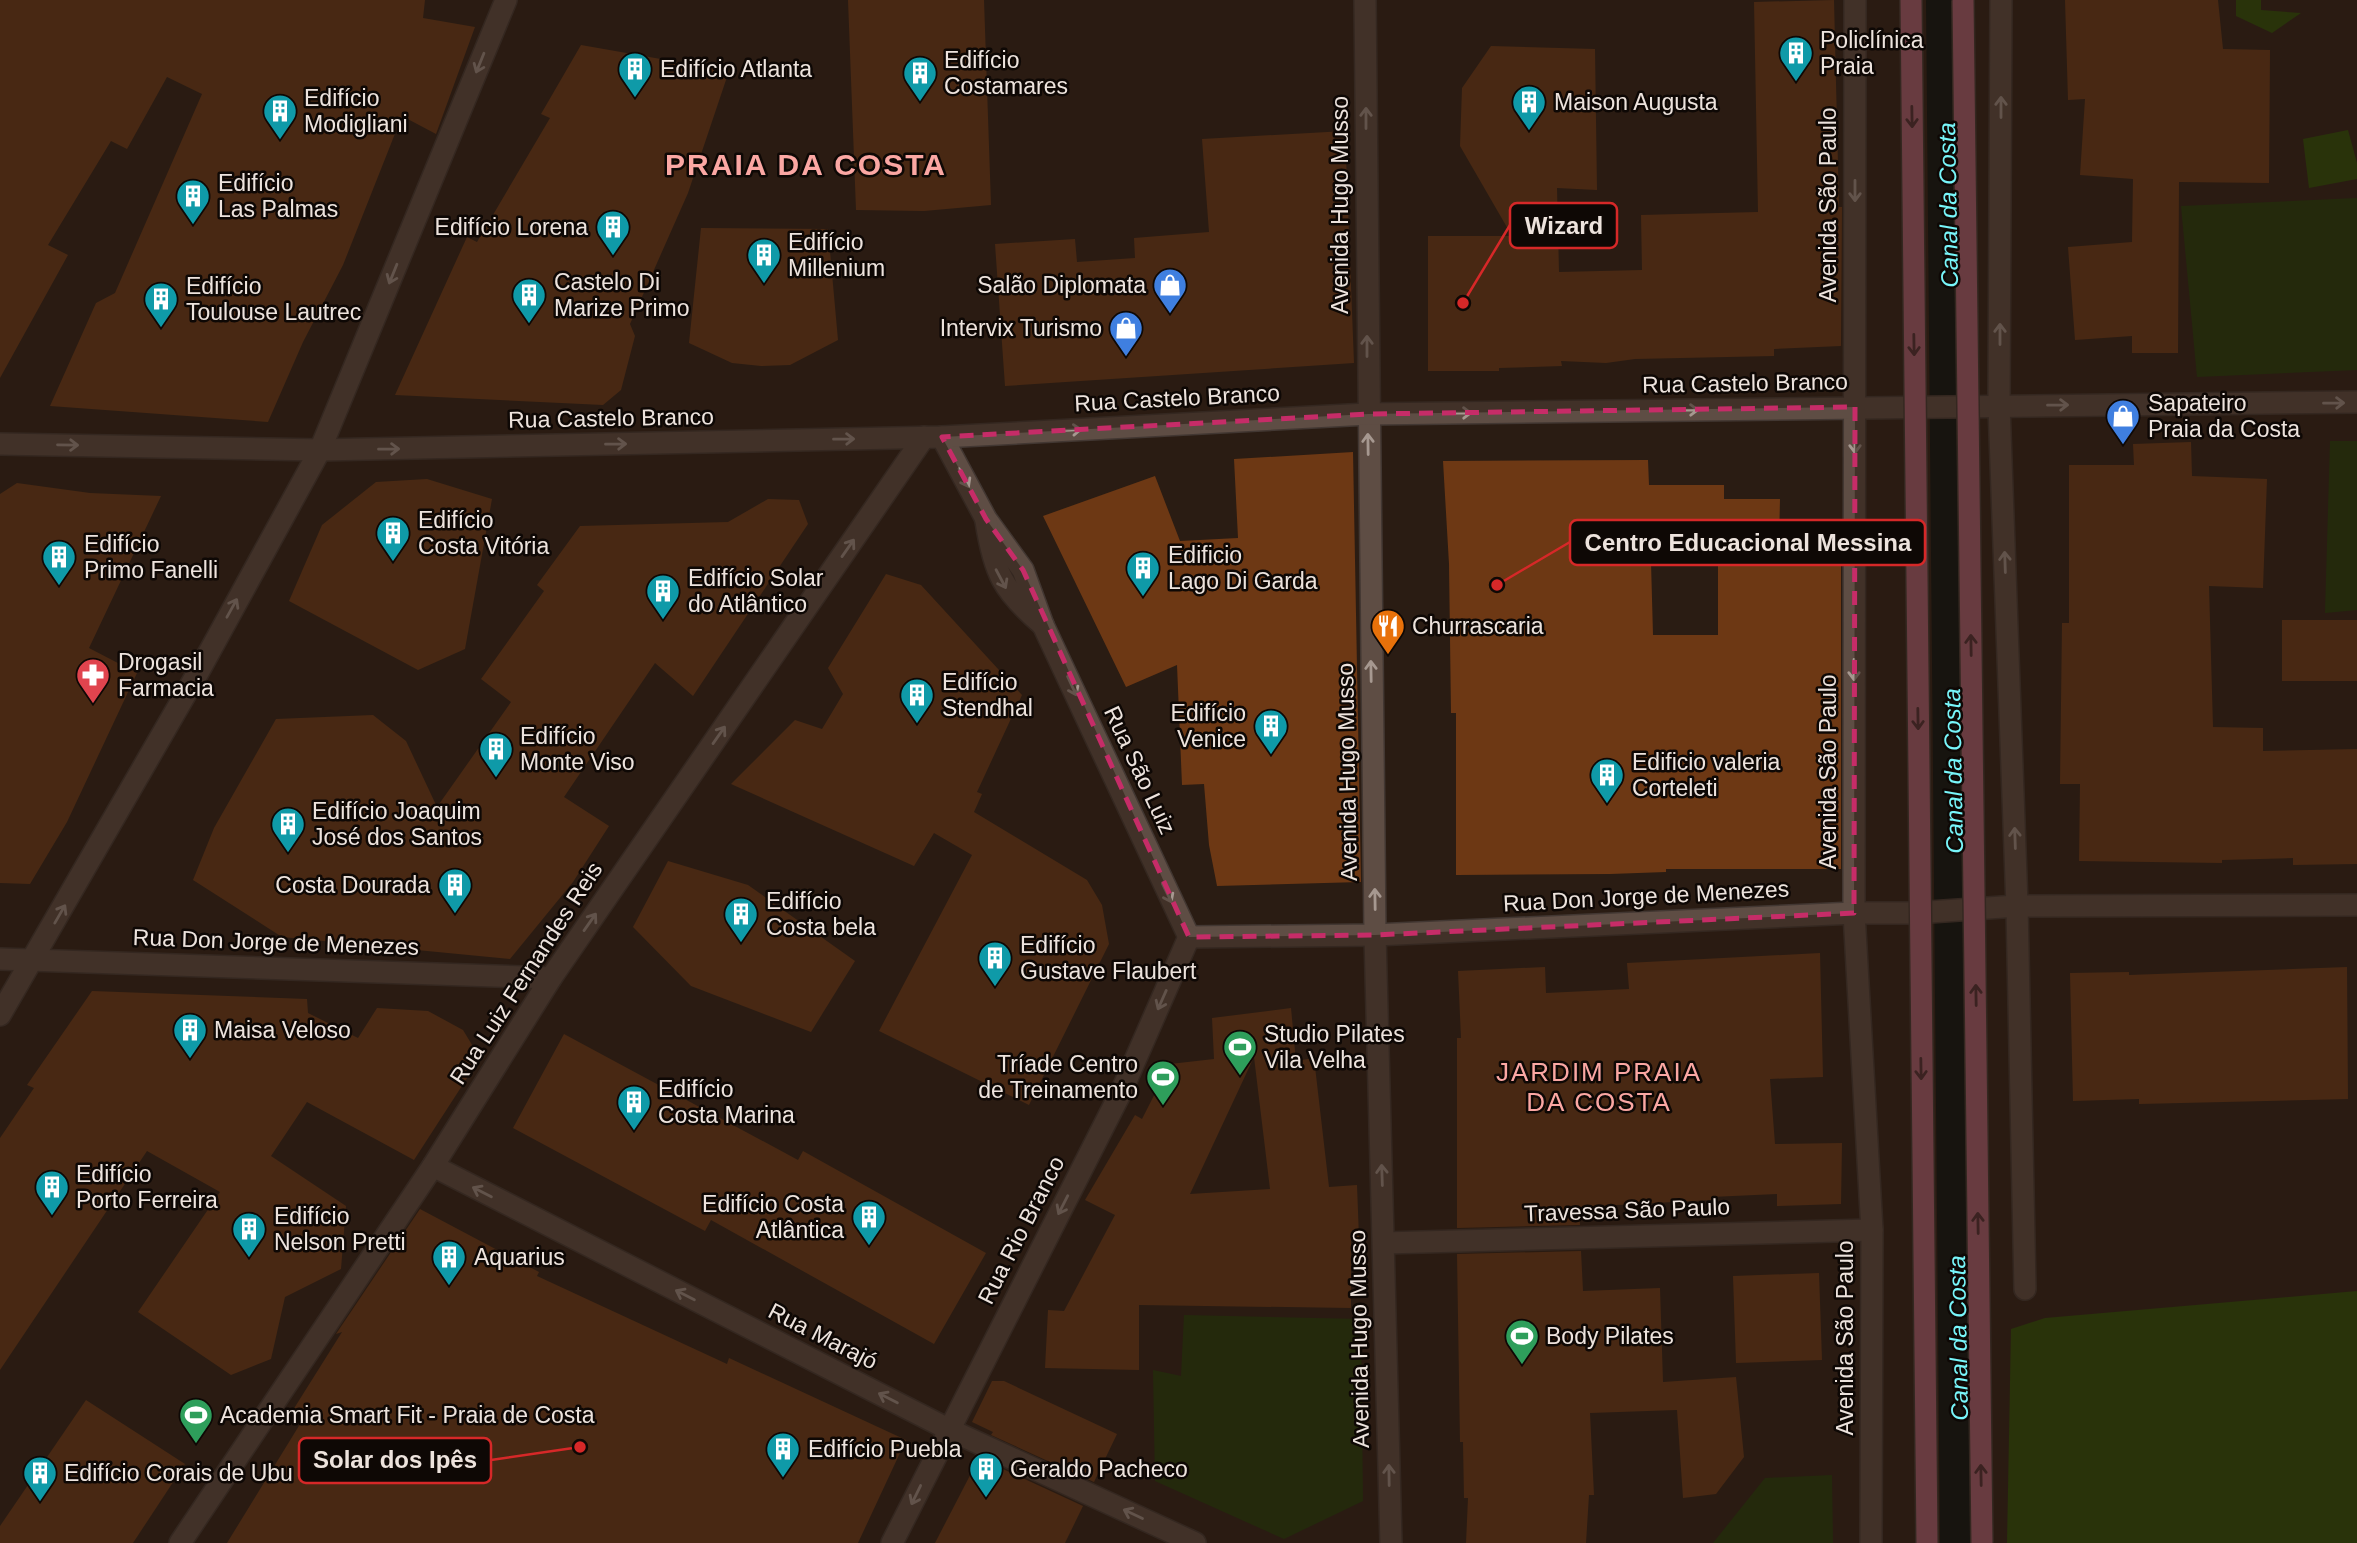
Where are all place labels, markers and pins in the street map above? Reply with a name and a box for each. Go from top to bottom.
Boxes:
place label: Policlínica Praia [1820,27,1924,79]
building icon: Policlínica Praia [1777,34,1815,83]
place label: Edifício Costamares [944,47,1068,99]
building icon: Edifício Atlanta [616,50,654,99]
building icon: Edifício Costamares [901,54,939,103]
place label: Edifício Atlanta [660,56,812,82]
building icon: Maison Augusta [1510,83,1548,132]
place label: Edifício Modigliani [304,85,408,137]
place label: Maison Augusta [1554,89,1718,115]
building icon: Edifício Modigliani [261,92,299,141]
place label: Edifício Las Palmas [218,170,338,222]
building icon: Edifício Las Palmas [174,177,212,226]
callout: Wizard [1510,203,1617,248]
building icon: Edifício Lorena [594,208,632,257]
place label: Edifício Lorena [435,214,588,240]
place label: Edifício Millenium [788,229,885,281]
building icon: Edifício Millenium [745,236,783,285]
shop icon: Salão Diplomata [1151,266,1189,315]
place label: Castelo Di Marize Primo [554,269,689,321]
place label: Salão Diplomata [977,272,1146,298]
place label: Edifício Toulouse Lautrec [186,273,361,325]
building icon: Castelo Di Marize Primo [510,276,548,325]
building icon: Edifício Toulouse Lautrec [142,280,180,329]
shop icon: Intervix Turismo [1107,309,1145,358]
place label: Intervix Turismo [940,315,1102,341]
place label: Sapateiro Praia da Costa [2148,390,2300,442]
shop icon: Sapateiro Praia da Costa [2104,397,2142,446]
place label: Edifício Costa Vitória [418,507,549,559]
building icon: Edifício Costa Vitória [374,514,412,563]
callout: Centro Educacional Messina [1570,520,1925,565]
place label: Edifício Primo Fanelli [84,531,218,583]
building icon: Edifício Primo Fanelli [40,538,78,587]
place label: Edificio Lago Di Garda [1168,542,1318,594]
building icon: Edificio Lago Di Garda [1124,549,1162,598]
place label: Edifício Solar do Atlântico [688,565,824,617]
building icon: Edifício Solar do Atlântico [644,572,682,621]
restaurant icon: Churrascaria [1369,607,1407,656]
place label: Churrascaria [1412,613,1544,639]
place label: Drogasil Farmacia [118,649,214,701]
pharmacy icon: Drogasil Farmacia [74,656,112,705]
place label: Edifício Stendhal [942,669,1033,721]
building icon: Edifício Stendhal [898,676,936,725]
place label: Edifício Venice [1171,700,1246,752]
building icon: Edifício Venice [1252,707,1290,756]
place label: Edifício Monte Viso [520,723,635,775]
building icon: Edifício Monte Viso [477,730,515,779]
place label: Edificio valeria Corteleti [1632,749,1780,801]
building icon: Edificio valeria Corteleti [1588,756,1626,805]
place label: Edifício Joaquim José dos Santos [312,798,482,850]
building icon: Edifício Joaquim José dos Santos [269,805,307,854]
building icon: Costa Dourada [436,866,474,915]
place label: Costa Dourada [275,872,430,898]
place label: Edifício Costa bela [766,888,876,940]
building icon: Edifício Costa bela [722,895,760,944]
place label: Edifício Gustave Flaubert [1020,932,1197,984]
building icon: Edifício Gustave Flaubert [976,939,1014,988]
building icon: Maisa Veloso [171,1011,209,1060]
place label: Maisa Veloso [214,1017,351,1043]
place label: Studio Pilates Vila Velha [1264,1021,1405,1073]
sports icon: Studio Pilates Vila Velha [1221,1028,1259,1077]
place label: Tríade Centro de Treinamento [978,1051,1138,1103]
sports icon: Tríade Centro de Treinamento [1144,1058,1182,1107]
place label: Edifício Costa Marina [658,1076,795,1128]
building icon: Edifício Costa Marina [615,1083,653,1132]
place label: Edifício Porto Ferreira [76,1161,218,1213]
building icon: Edifício Porto Ferreira [33,1168,71,1217]
place label: Edifício Costa Atlântica [702,1191,844,1243]
building icon: Edifício Costa Atlântica [850,1198,888,1247]
place label: Edifício Nelson Pretti [274,1203,406,1255]
building icon: Edifício Nelson Pretti [230,1210,268,1259]
building icon: Aquarius [430,1238,468,1287]
place label: Aquarius [474,1244,565,1270]
sports icon: Body Pilates [1503,1317,1541,1366]
place label: Body Pilates [1546,1323,1674,1349]
sports icon: Academia Smart Fit - Praia de Costa [177,1396,215,1445]
place label: Academia Smart Fit - Praia de Costa [220,1402,595,1428]
building icon: Edifício Puebla [764,1430,802,1479]
place label: Edifício Puebla [808,1436,962,1462]
callout: Solar dos Ipês [299,1438,491,1483]
building icon: Geraldo Pacheco [967,1450,1005,1499]
building icon: Edifício Corais de Ubu [21,1454,59,1503]
place label: Geraldo Pacheco [1010,1456,1188,1482]
place label: Edifício Corais de Ubu [64,1460,293,1486]

